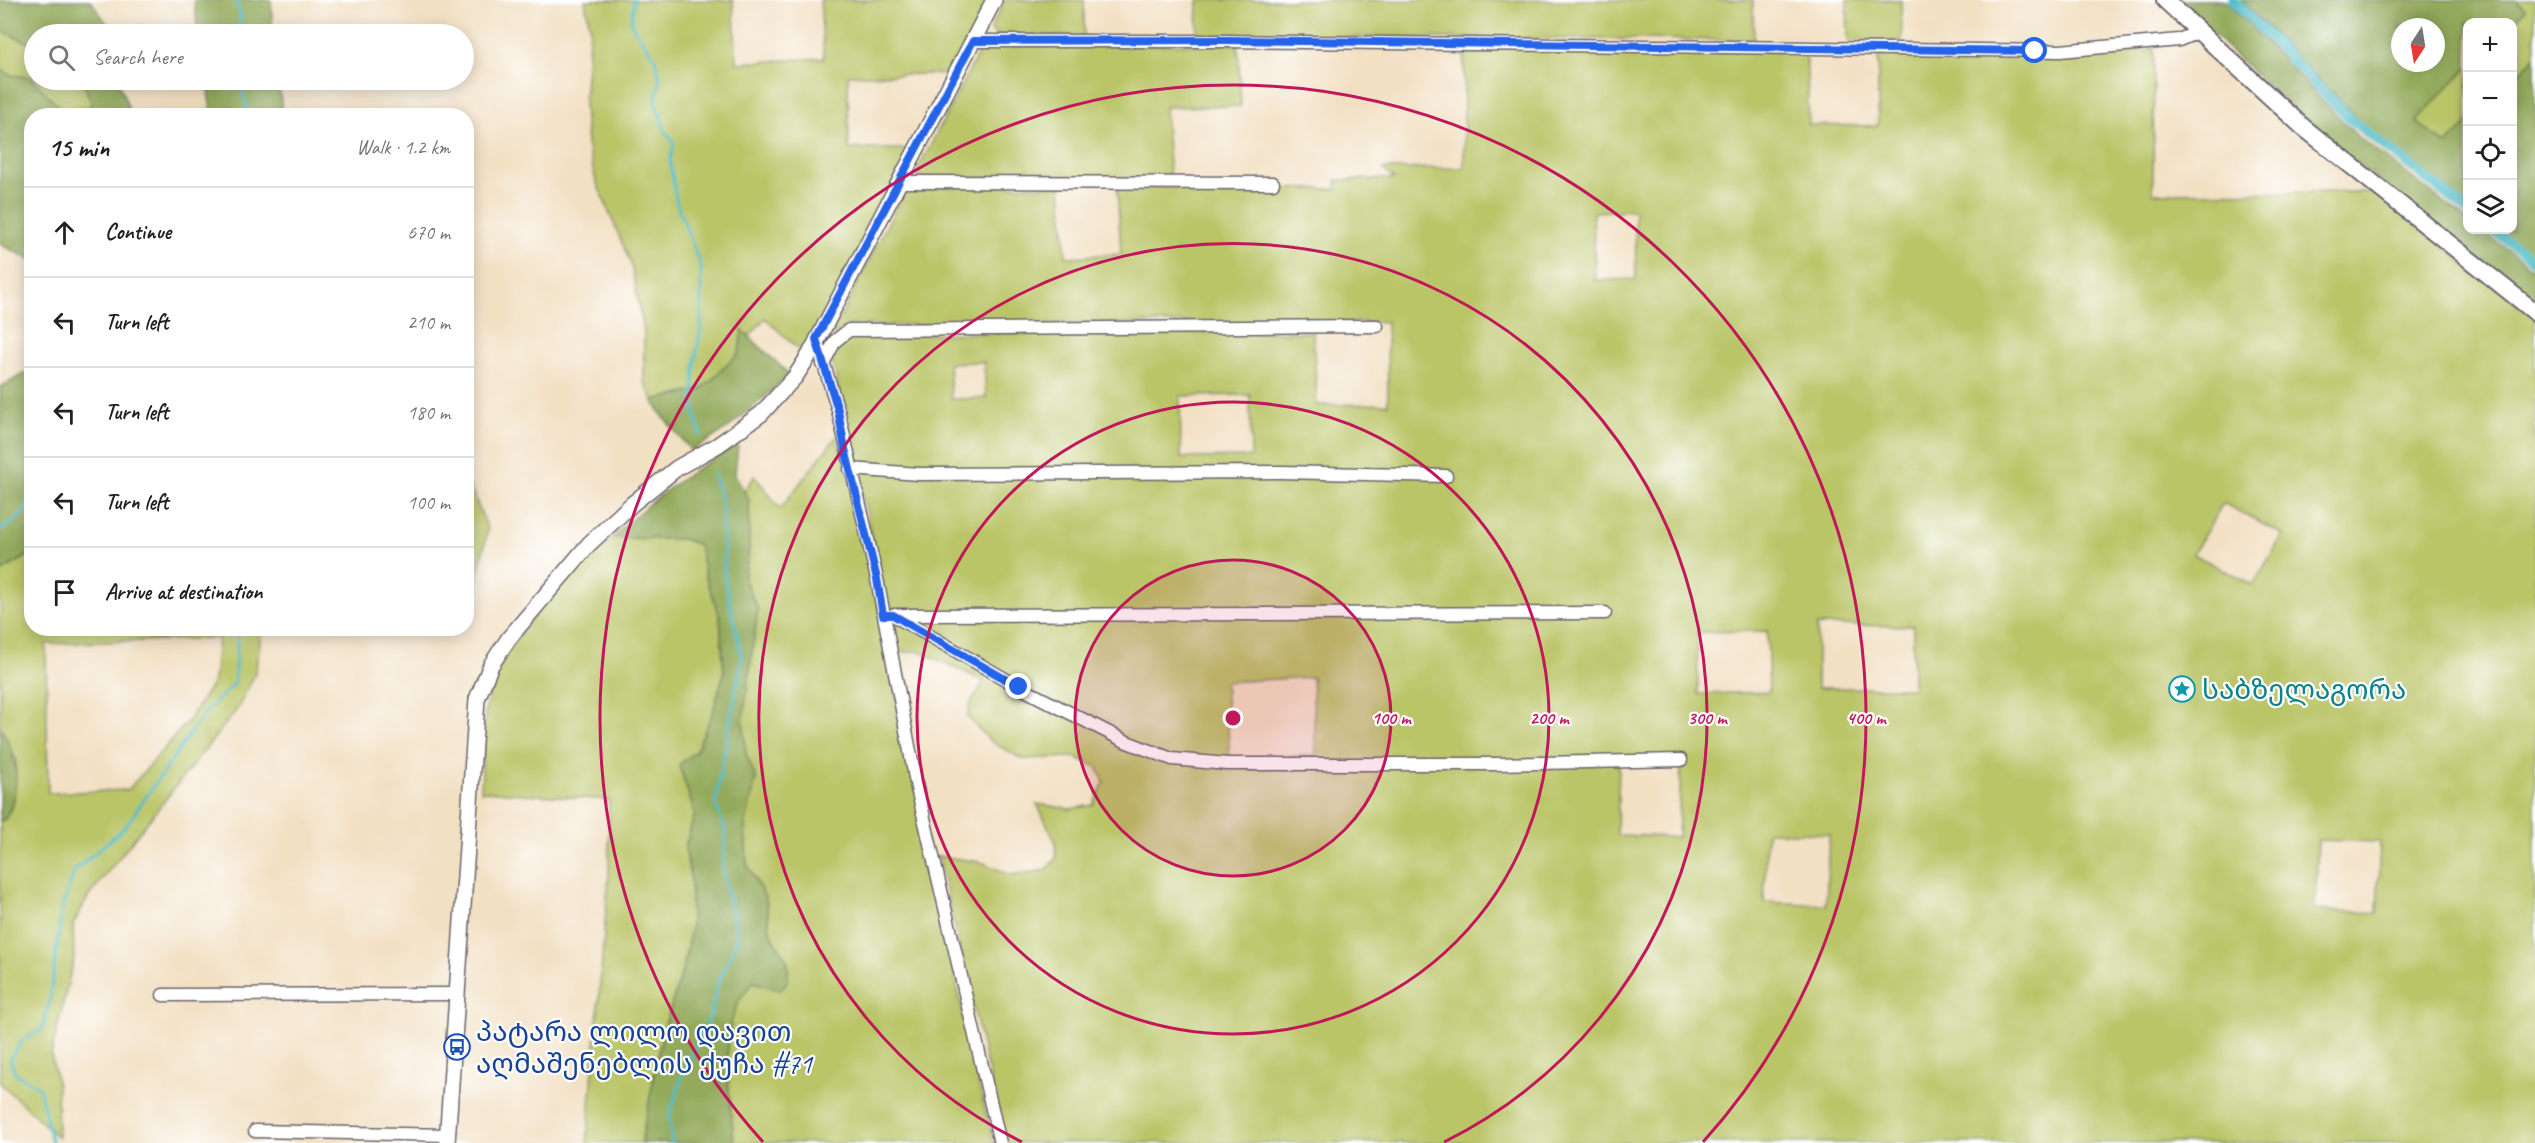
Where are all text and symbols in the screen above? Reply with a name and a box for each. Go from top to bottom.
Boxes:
north arrow [2391,18,2445,72]
map controls [2463,18,2517,234]
button: + [2463,18,2517,72]
search box [24,24,474,90]
route start [2021,37,2047,63]
icon: search [45,41,78,74]
text: Search here [93,43,183,71]
button: − [2463,72,2517,126]
button: locate [2463,126,2517,180]
text: 15 min [48,131,109,164]
text: Walk · 1.2 km [356,135,450,160]
button: layers [2463,180,2517,234]
icon: ahead [48,216,81,249]
text: Continue [105,218,171,246]
text: 670 m [407,220,450,245]
icon: left [48,306,81,339]
text: Turn left [105,308,169,336]
text: 210 m [407,310,450,335]
icon: left [48,396,81,429]
text: Turn left [105,398,169,426]
text: 180 m [407,400,450,425]
icon: left [48,486,81,519]
text: Turn left [105,488,169,516]
text: 100 m [407,490,450,515]
icon: arrive [48,576,81,609]
text: Arrive at destination [105,578,262,606]
place label: საბზელაგორა [2202,672,2406,707]
route end [1005,673,1031,699]
place icon: საბზელაგორა [2167,674,2197,704]
text: 100 m [1372,707,1412,729]
text: 200 m [1530,707,1570,729]
text: 300 m [1688,707,1728,729]
text: 400 m [1847,707,1887,729]
centre of rings [1223,708,1243,728]
place label: პატარა ლილო დავით აღმაშენებლის ქუჩა #71 [476,1014,814,1081]
bus stop icon: პატარა ლილო დავით აღმაშენებლის ქუჩა #71 [442,1032,472,1062]

